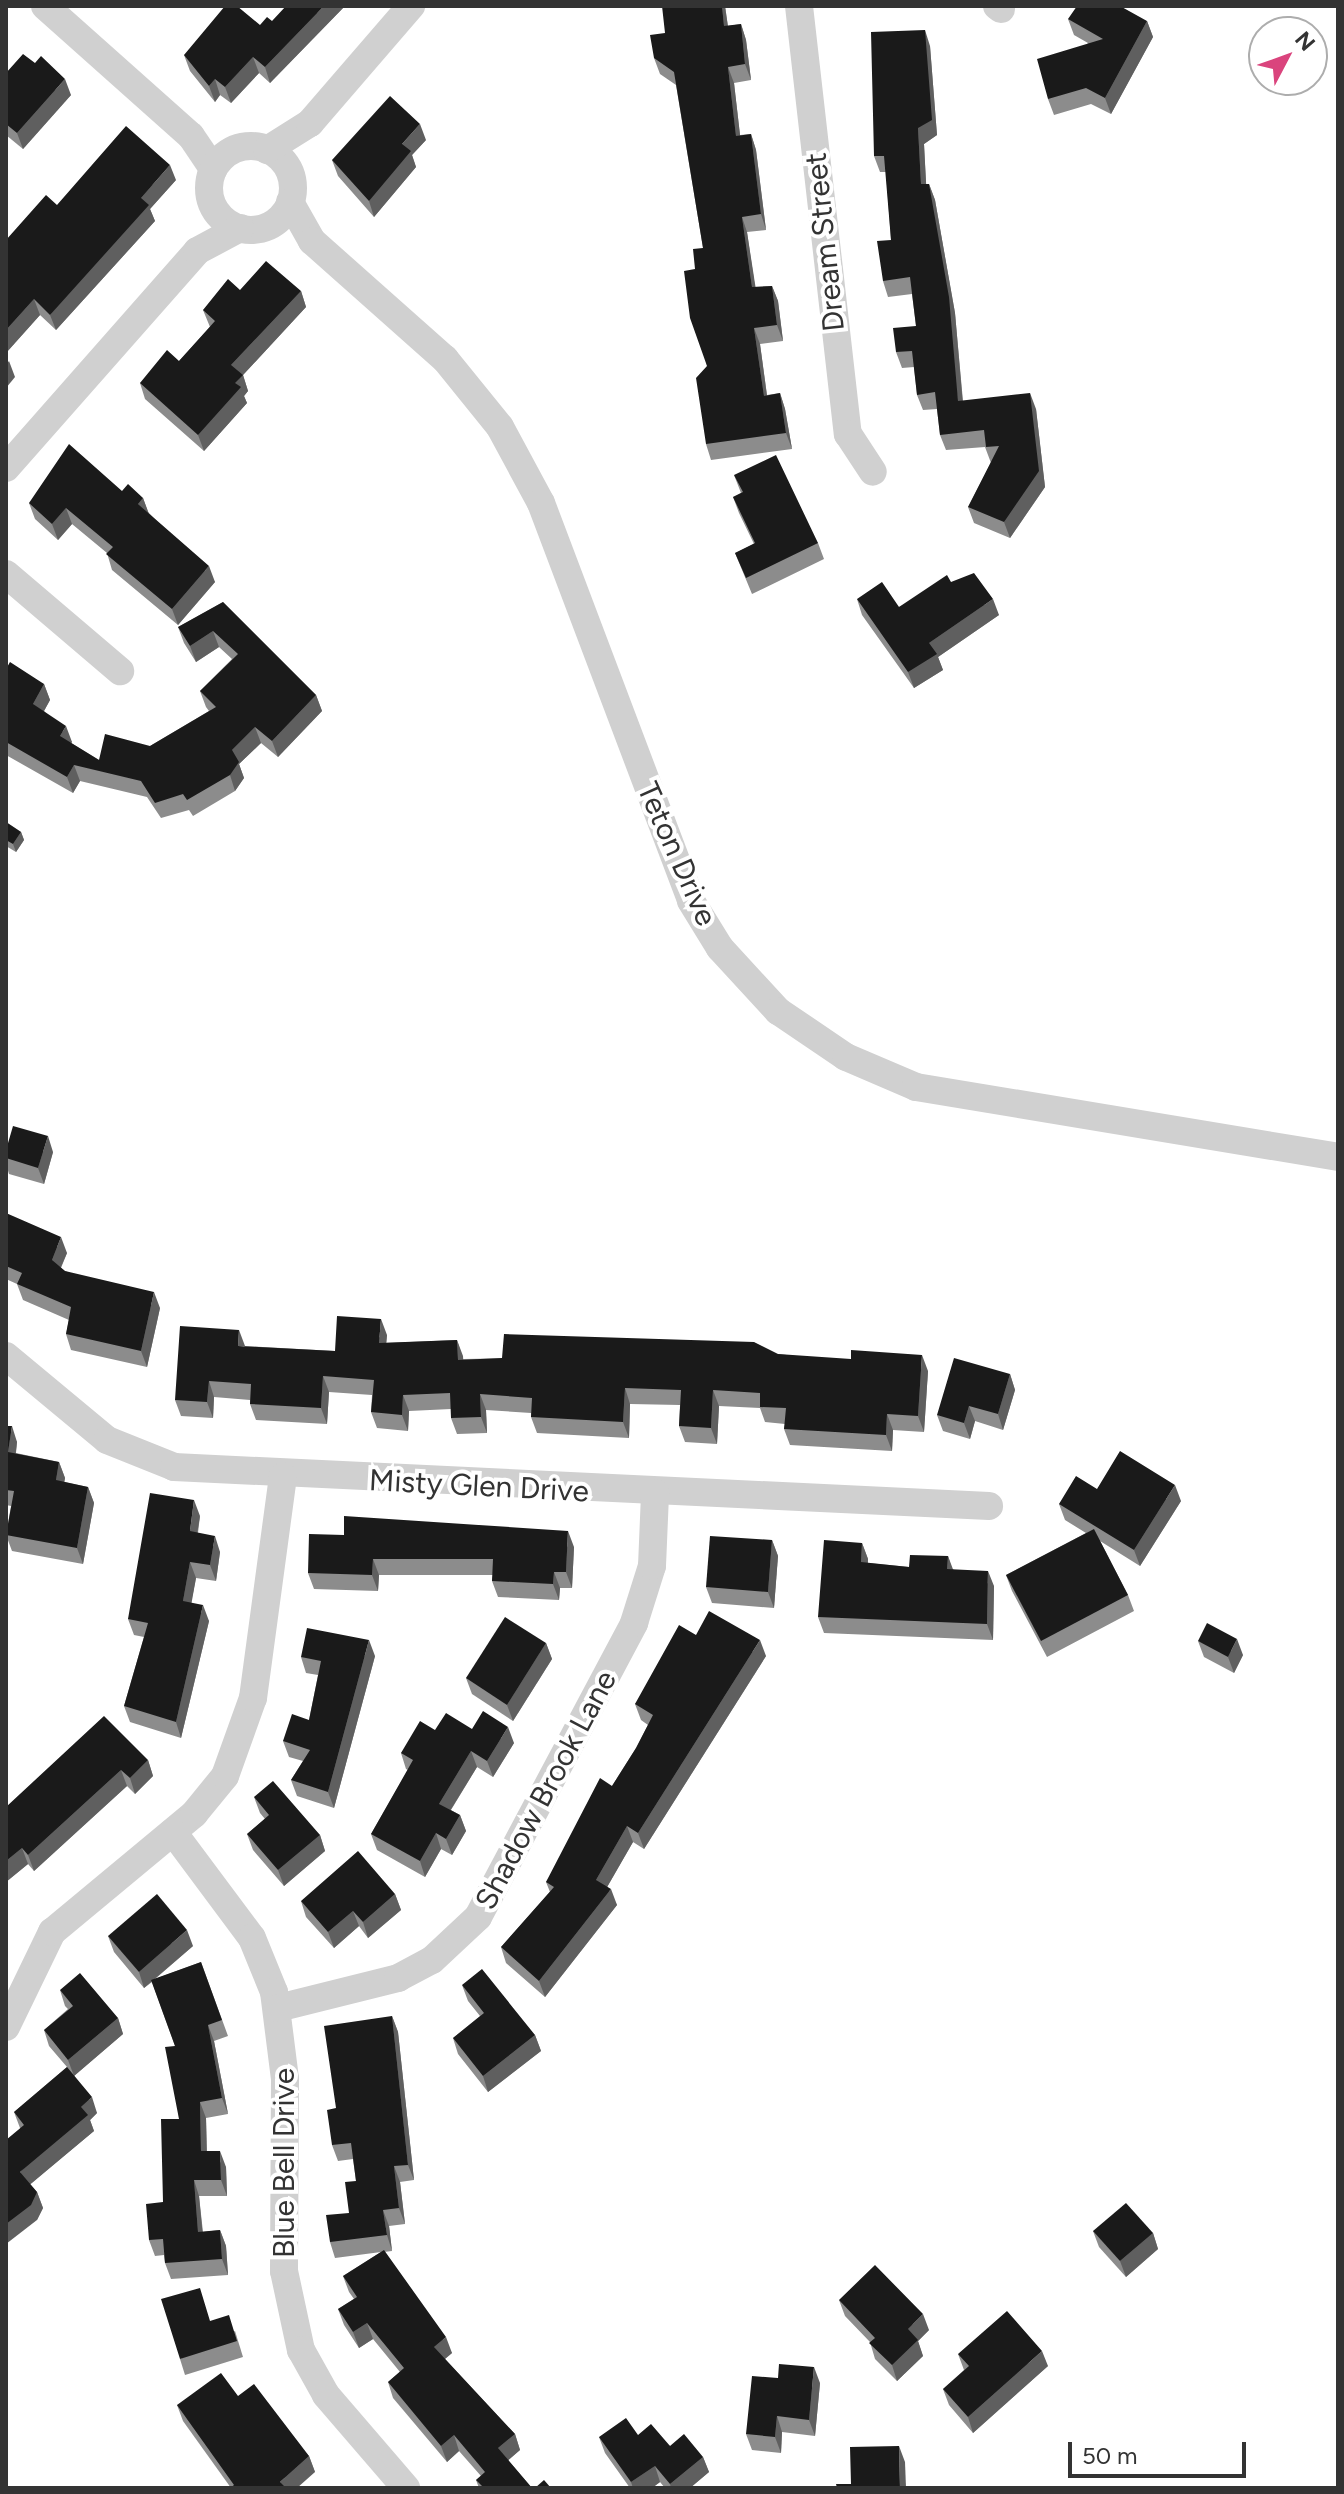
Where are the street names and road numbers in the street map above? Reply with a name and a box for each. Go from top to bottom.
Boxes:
street label: Dream Street [798,151,852,333]
street label: Teton Drive [629,777,725,931]
street label: Misty Glen Drive [368,1462,590,1510]
street label: Shadow Brook Lane [468,1664,624,1916]
street label: Blue Bell Drive [266,2068,302,2258]

